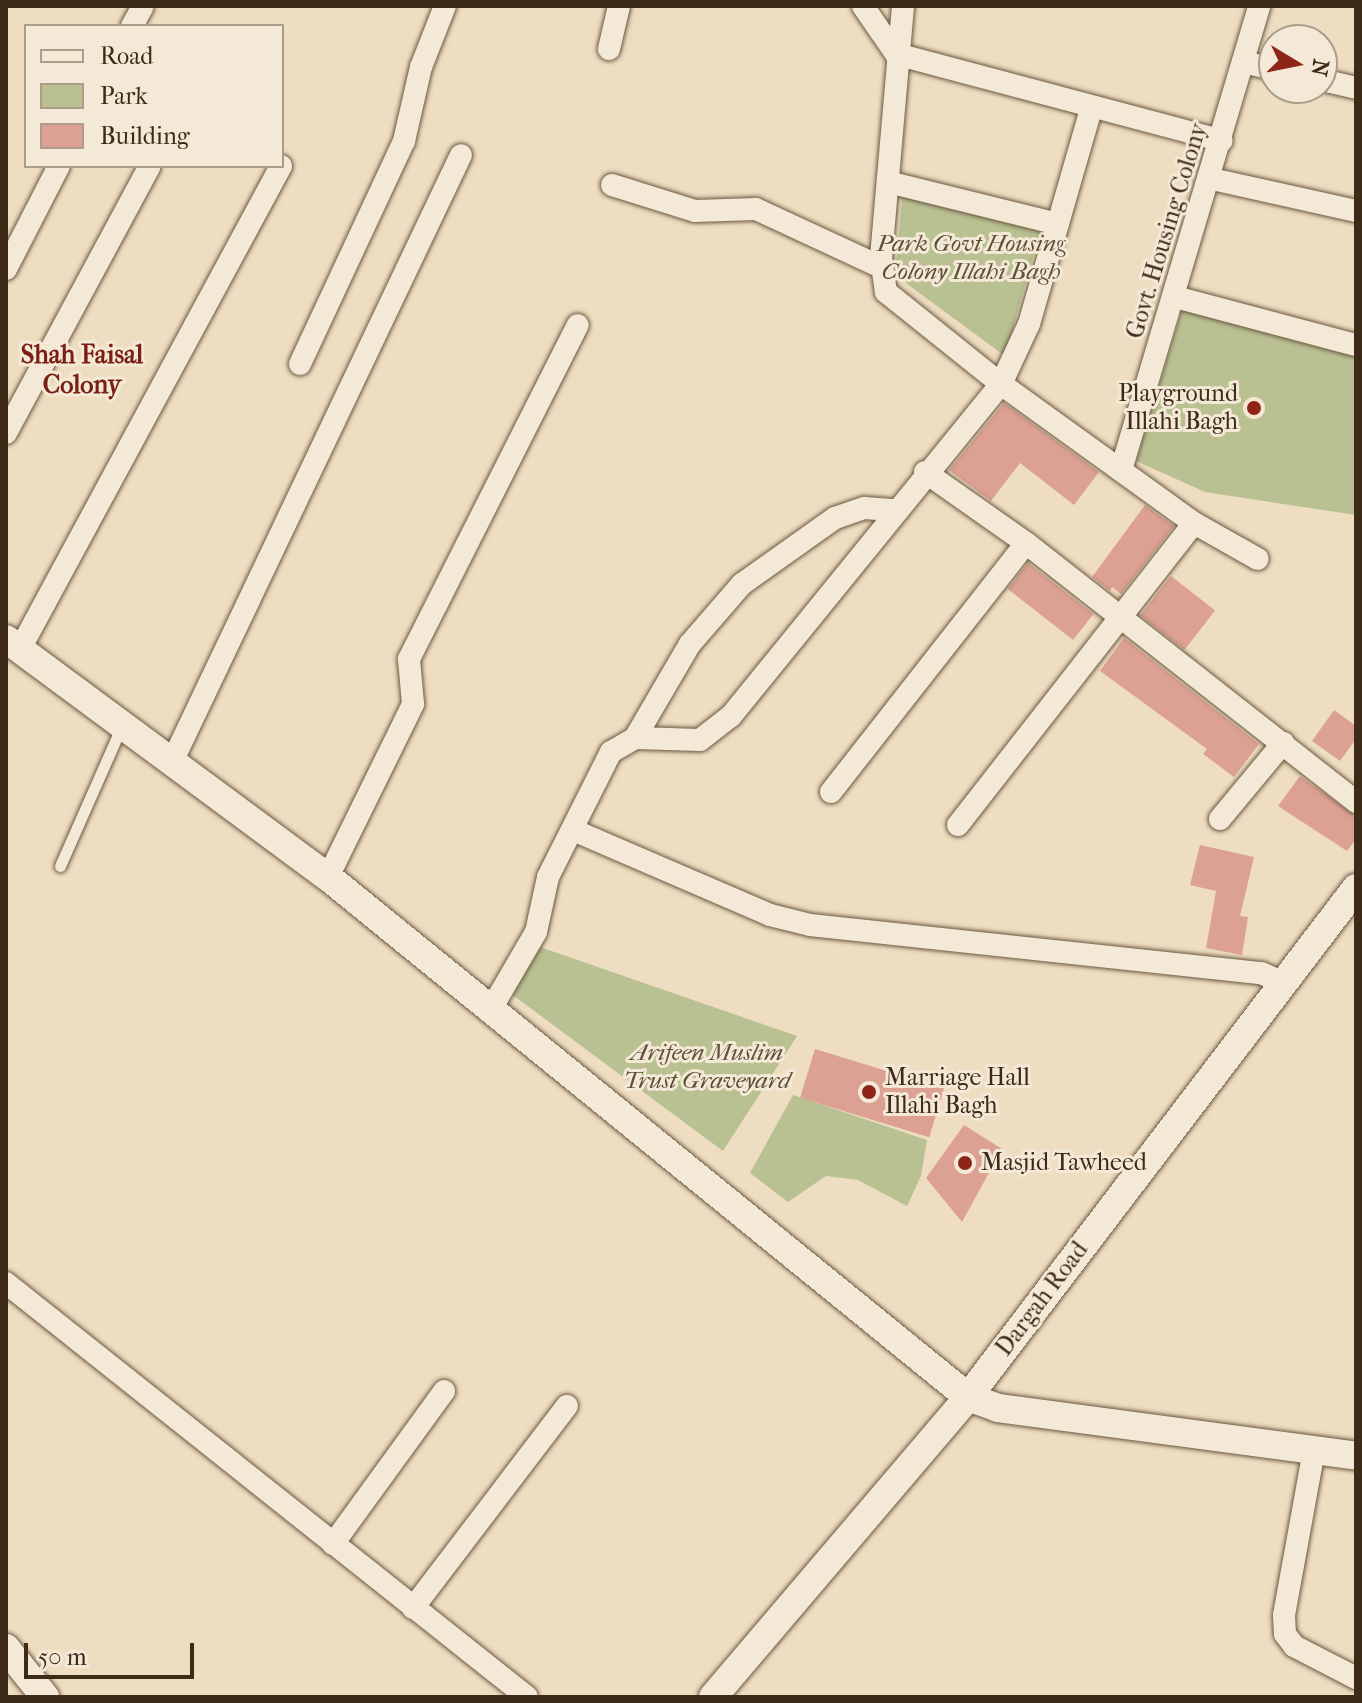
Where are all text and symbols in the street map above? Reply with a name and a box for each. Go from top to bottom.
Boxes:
legend [24,24,284,168]
north arrow [1258,24,1338,104]
text: Road [100,42,153,70]
text: N [1305,57,1334,78]
text: Park [100,82,148,110]
street label: Govt. Housing Colony [1121,120,1213,342]
text: Building [100,122,190,150]
park label: Park Govt Housing Colony Illahi Bagh [877,230,1065,286]
district label: Shah Faisal Colony [21,339,143,400]
place label: Playground Illahi Bagh [1118,380,1238,436]
marker: Playground Illahi Bagh [1245,399,1263,417]
park label: Arifeen Muslim Trust Graveyard [623,1039,791,1095]
place label: Marriage Hall Illahi Bagh [885,1064,1030,1120]
marker: Marriage Hall Illahi Bagh [860,1083,878,1101]
place label: Masjid Tawheed [981,1149,1147,1177]
marker: Masjid Tawheed [956,1154,974,1172]
street label: Dargah Road [990,1236,1094,1362]
scale bar [28,1627,198,1677]
text: 50 m [38,1643,87,1671]

